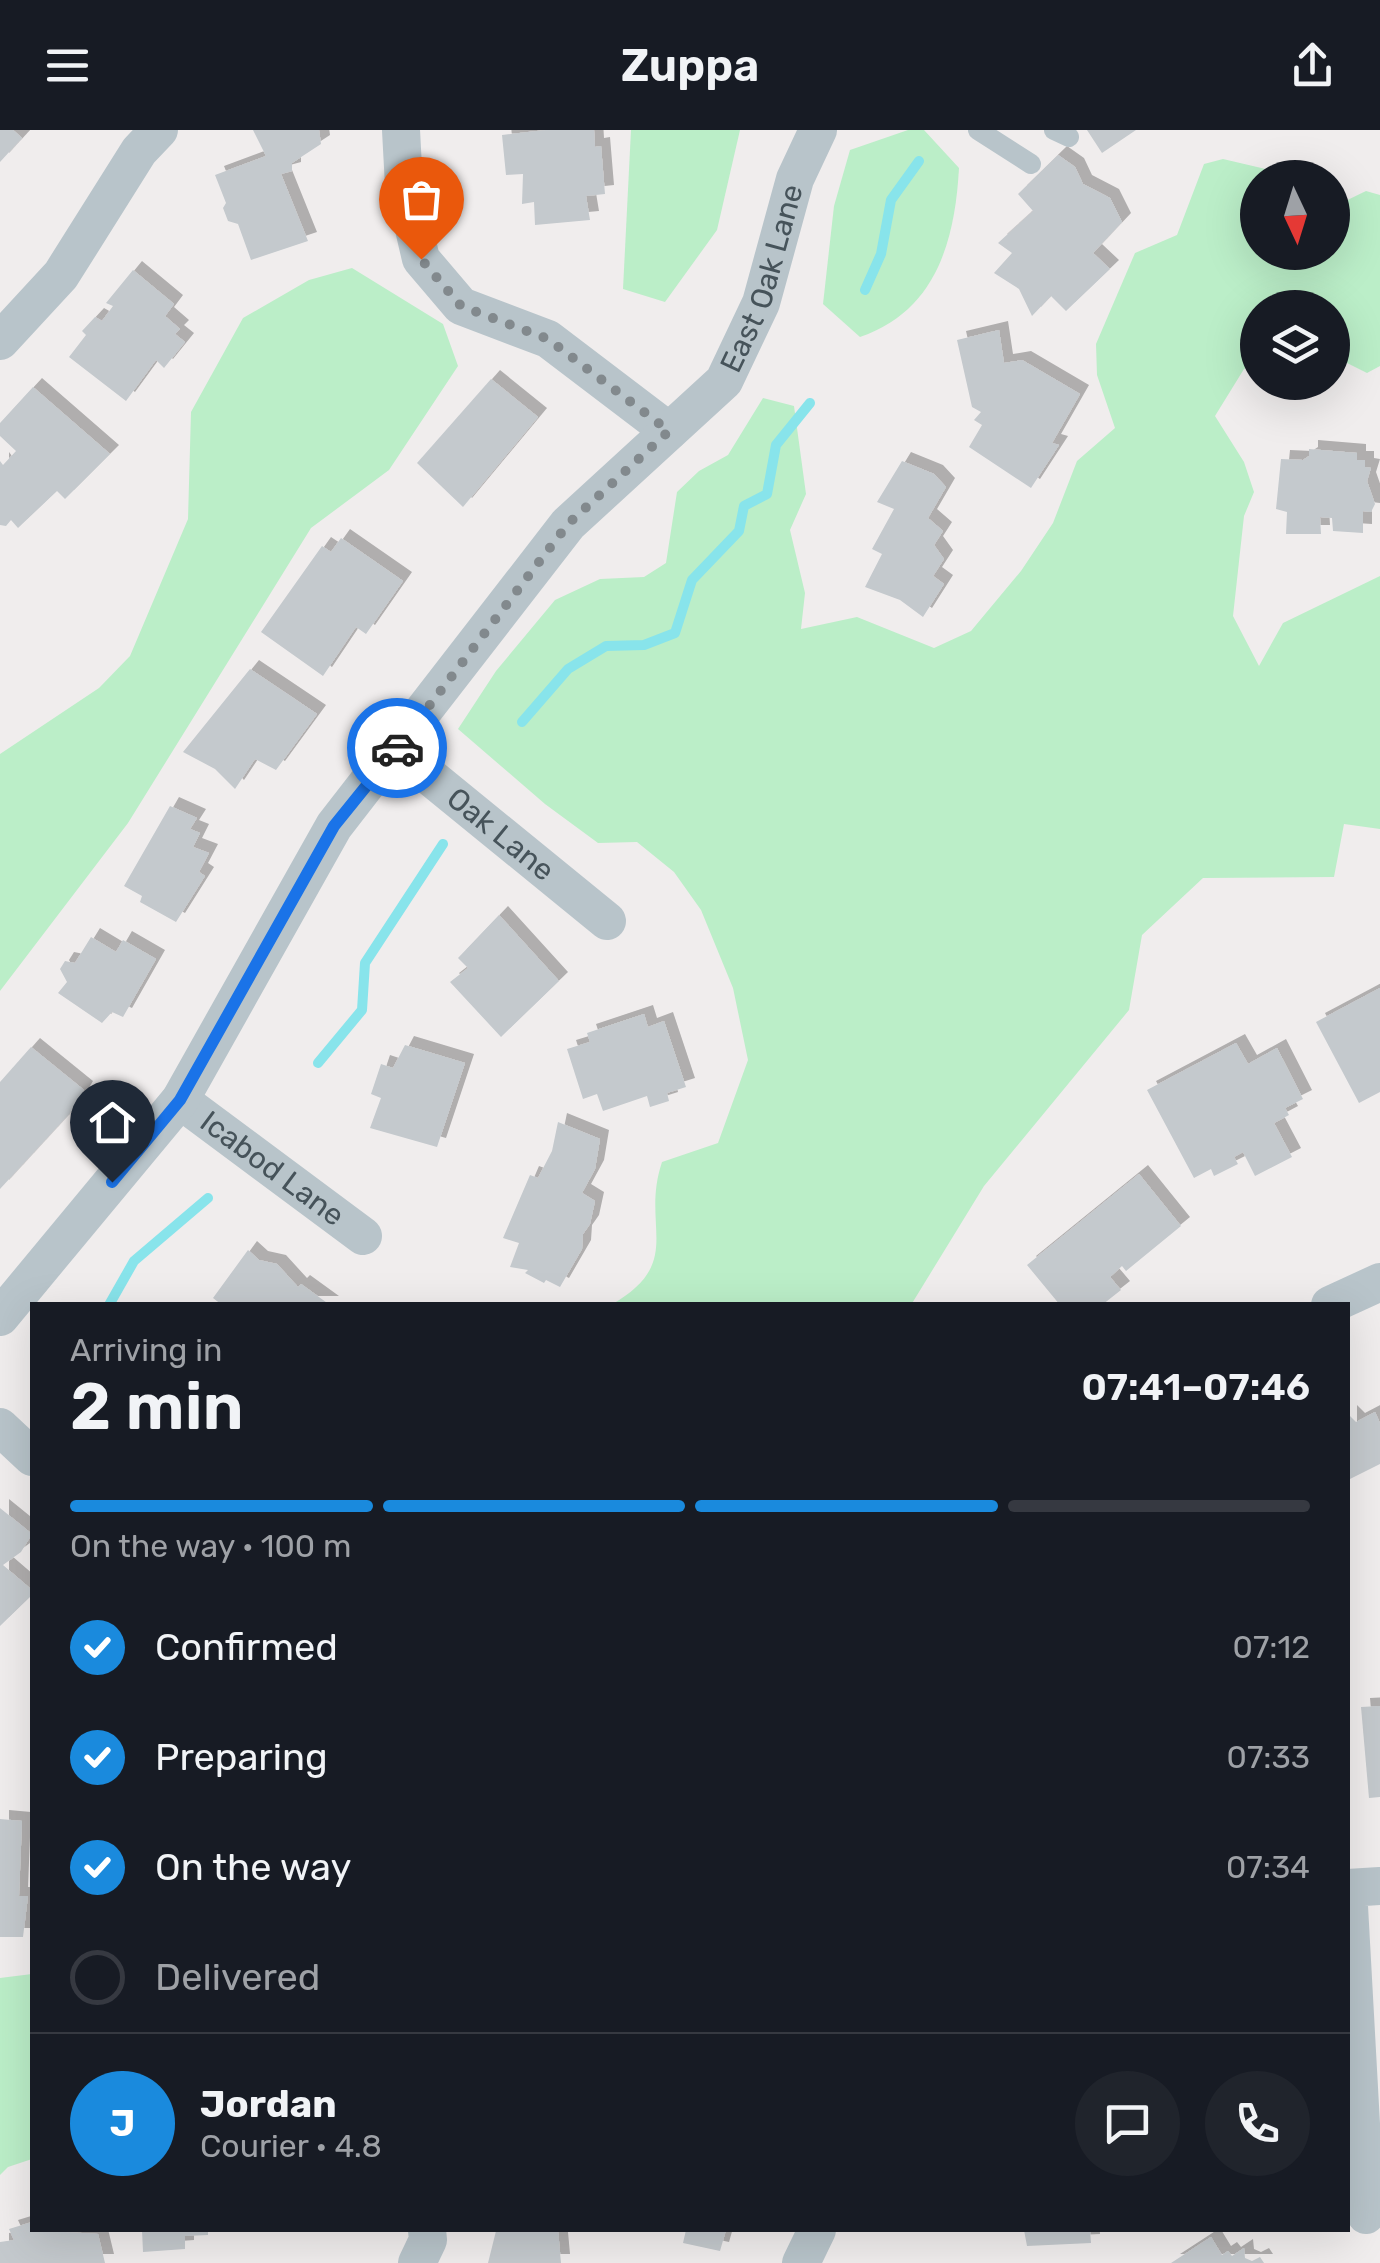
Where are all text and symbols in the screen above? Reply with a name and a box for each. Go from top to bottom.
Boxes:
icon: menu [40,38,95,93]
icon: share [1285,38,1340,93]
text: Zuppa [621,39,759,92]
pin [379,157,464,260]
north arrow [1240,160,1350,270]
map controls [1240,160,1350,400]
icon: bag [394,172,449,227]
street label: East Oak Lane [713,180,811,378]
button: layers [1240,290,1350,400]
courier [347,698,447,798]
icon: car [370,721,425,776]
street label: Oak Lane [440,780,562,889]
pin [70,1080,155,1183]
icon: home [85,1095,140,1150]
street label: Icabod Lane [193,1103,351,1234]
text: Arriving in [70,1331,222,1369]
text: 07:41–07:46 [1081,1364,1310,1410]
text: 2 min [70,1368,244,1445]
text: On the way · 100 m [70,1527,351,1565]
icon: check [70,1620,125,1675]
text: Confirmed [155,1624,338,1670]
text: 07:12 [1233,1628,1310,1666]
icon: check [70,1730,125,1785]
text: Preparing [155,1734,328,1780]
text: 07:33 [1227,1738,1310,1776]
icon: check [70,1840,125,1895]
text: On the way [155,1844,351,1890]
text: 07:34 [1226,1848,1310,1886]
text: Delivered [155,1954,320,2000]
button: chat [1075,2071,1180,2176]
button: phone [1205,2071,1310,2176]
text: Jordan [200,2081,337,2127]
text: J [110,2100,135,2146]
text: Courier · 4.8 [200,2127,382,2165]

